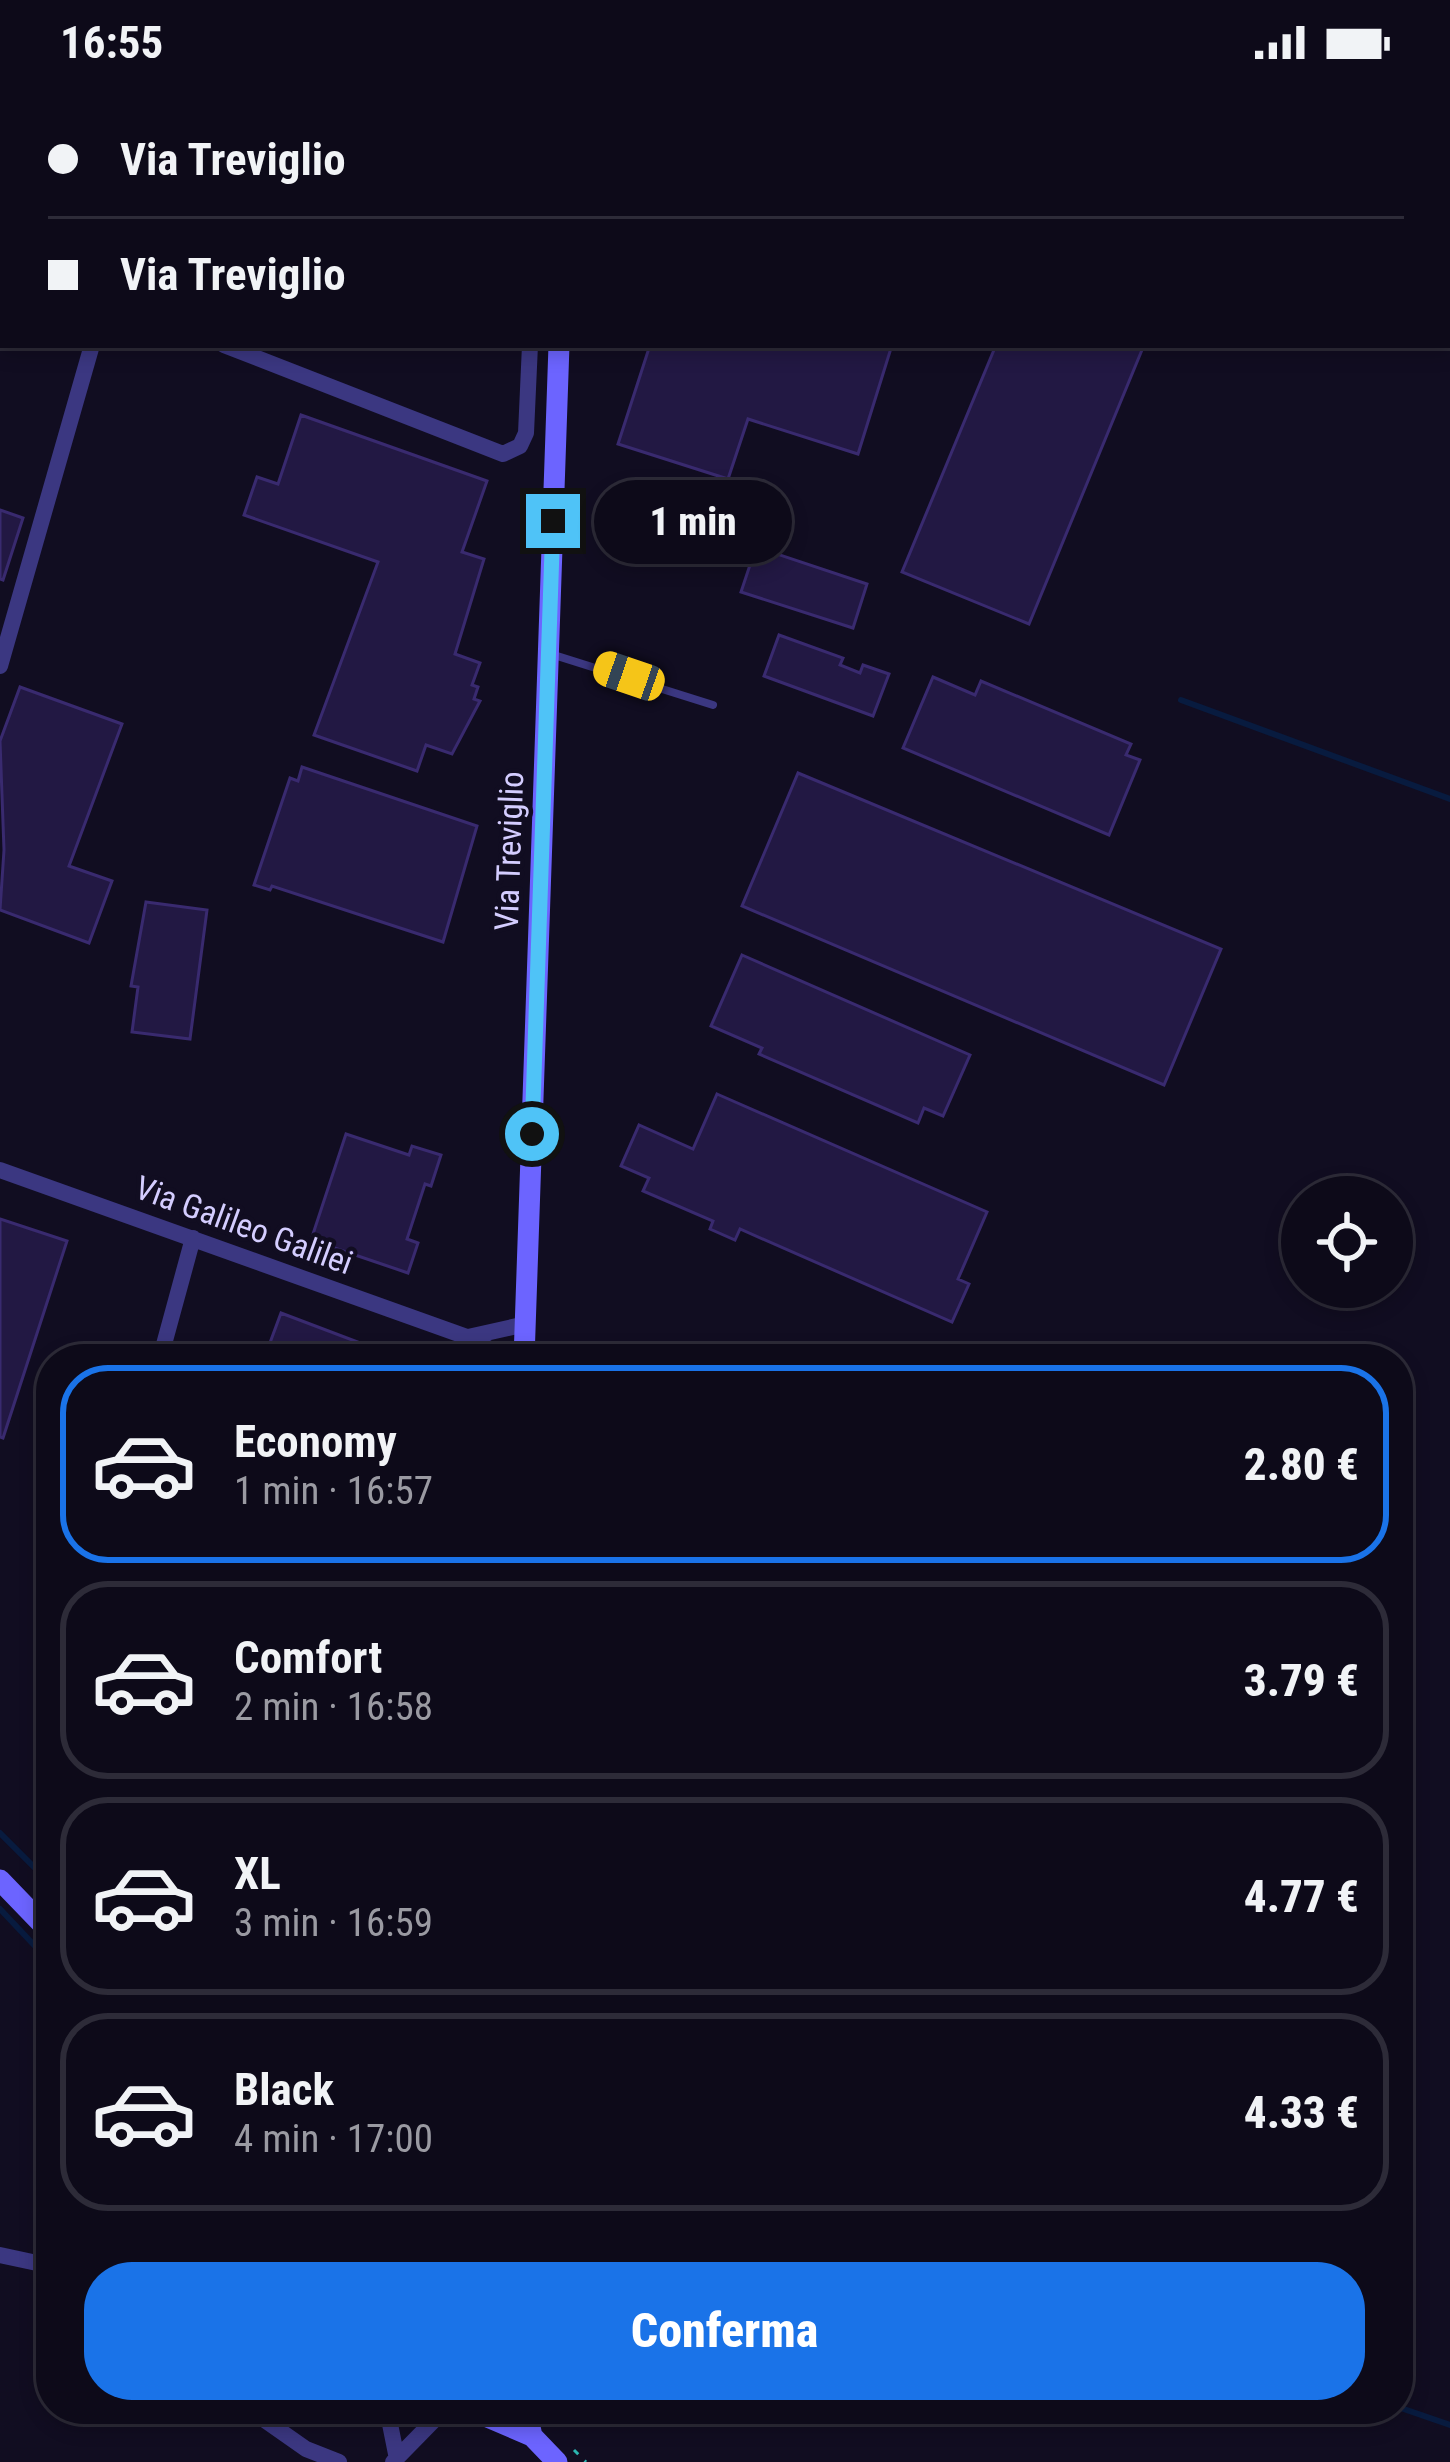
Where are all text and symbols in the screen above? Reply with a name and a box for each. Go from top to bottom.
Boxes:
text: 16:55 [60,16,163,69]
text: Via Treviglio [120,133,346,186]
text: Via Treviglio [120,248,346,301]
callout: 1 min [595,479,793,563]
route end [526,494,580,548]
text: 1 min [650,499,736,545]
car [589,647,669,705]
street label: Via Treviglio [487,771,531,931]
route start [505,1107,559,1161]
street label: Via Galileo Galilei [130,1168,358,1282]
map controls [1281,1176,1413,1308]
button: locate [1281,1176,1413,1308]
icon: car [90,1410,198,1518]
text: Economy [234,1415,397,1468]
text: 2.80 € [1244,1438,1359,1491]
text: 1 min · 16:57 [234,1468,433,1514]
icon: car [90,1626,198,1734]
text: Comfort [234,1631,382,1684]
text: 3.79 € [1244,1654,1359,1707]
text: 2 min · 16:58 [234,1684,433,1730]
icon: car [90,1842,198,1950]
text: XL [234,1847,281,1900]
text: 4.77 € [1244,1870,1359,1923]
text: 3 min · 16:59 [234,1900,433,1946]
icon: car [90,2058,198,2166]
text: Black [234,2063,334,2116]
text: 4.33 € [1244,2086,1359,2139]
text: 4 min · 17:00 [234,2116,433,2162]
button: Conferma [84,2262,1365,2400]

